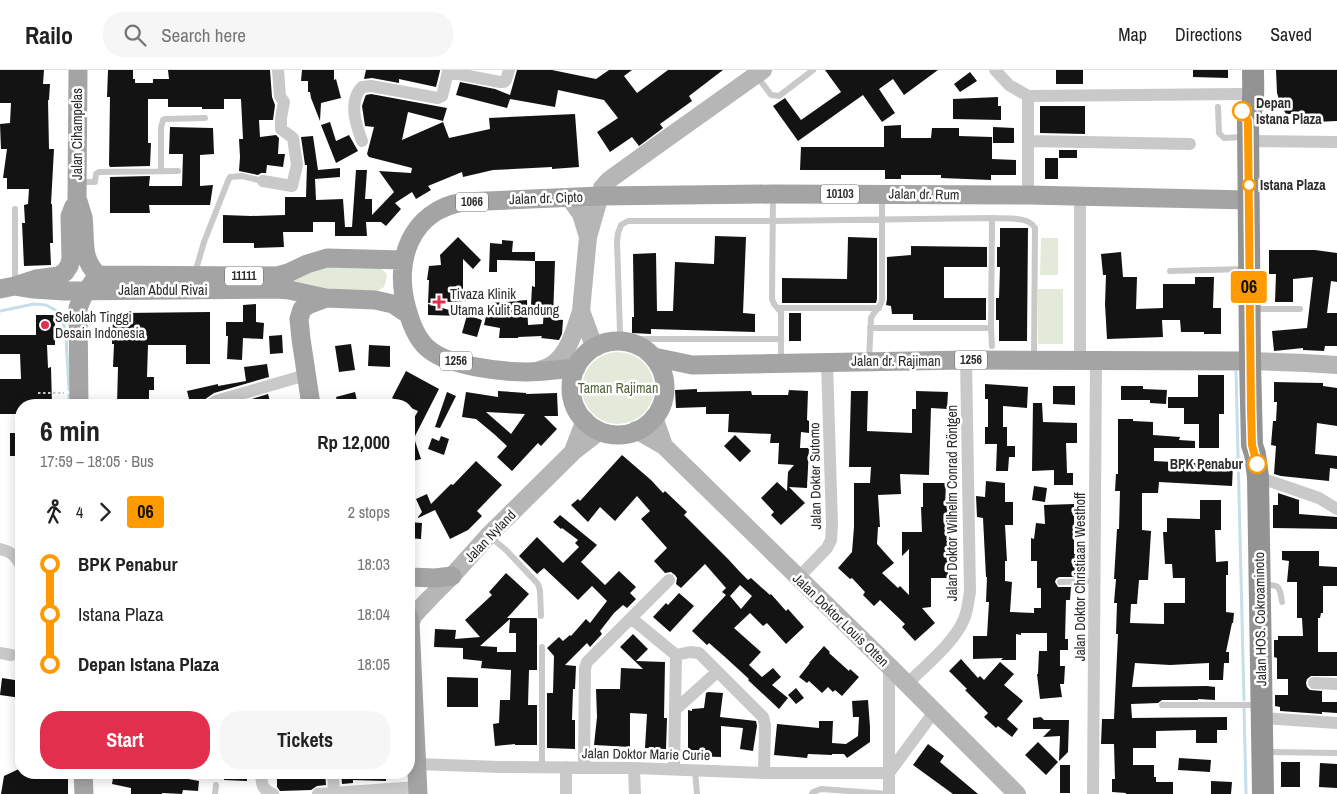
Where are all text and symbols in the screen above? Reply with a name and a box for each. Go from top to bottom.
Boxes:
search box [103,12,453,57]
text: Railo [25,19,73,51]
icon: search [121,21,149,49]
text: Search here [161,22,246,48]
text: Map [1118,22,1147,47]
text: Directions [1175,22,1242,47]
text: Saved [1270,22,1312,47]
street label: Jalan Cihampelas [68,88,86,180]
place label: Depan Istana Plaza [1256,94,1322,128]
marker: Depan Istana Plaza [1232,101,1252,121]
place label: Istana Plaza [1260,176,1326,194]
marker: Istana Plaza [1242,178,1256,192]
street label: Jalan dr. Rum [888,184,960,204]
road number: 10103 [821,185,859,204]
street label: Jalan dr. Cipto [509,188,583,208]
road number: 1066 [456,192,488,212]
road number: 11111 [225,267,263,286]
line badge: 06 [1226,271,1272,303]
text: 06 [1241,274,1257,299]
street label: Jalan Abdul Rivai [118,281,208,299]
place label: Tivaza Klinik Utama Kulit Bandung [450,285,560,319]
marker: Tivaza Klinik Utama Kulit Bandung [432,295,446,309]
place label: Sekolah Tinggi Desain Indonesia [55,308,146,342]
marker: Sekolah Tinggi Desain Indonesia [39,319,51,331]
road number: 1256 [955,350,987,370]
road number: 1256 [440,352,472,370]
street label: Jalan dr. Rajiman [851,352,941,370]
park label: Taman Rajiman [578,379,658,397]
street label: Jalan Doktor Wilhelm Conrad Röntgen [943,405,961,601]
text: 6 min [40,412,100,450]
street label: Jalan Dokter Sutomo [805,422,825,530]
text: Rp 12,000 [317,429,390,455]
text: 17:59 – 18:05 · Bus [40,450,154,472]
marker: BPK Penabur [1247,454,1267,474]
place label: BPK Penabur [1170,455,1244,473]
street label: Jalan Doktor Christiaan Westhoff [1071,492,1089,661]
icon: walk [40,498,68,526]
icon: forward [91,498,119,526]
text: 06 [137,499,154,524]
text: 4 [76,501,83,523]
text: 2 stops [348,501,390,523]
street label: Jalan Nyland [460,506,520,566]
text: BPK Penabur [78,551,178,577]
street label: Jalan HOS. Cokroaminoto [1250,552,1270,686]
text: 18:03 [357,553,390,575]
street label: Jalan Doktor Louis Otten [789,569,893,671]
text: Istana Plaza [78,601,164,627]
text: 18:04 [357,603,390,625]
text: Depan Istana Plaza [78,651,219,677]
text: 18:05 [357,653,390,675]
button: Start [40,711,210,769]
button: Tickets [220,711,390,769]
street label: Jalan Doktor Marie Curie [582,744,710,764]

